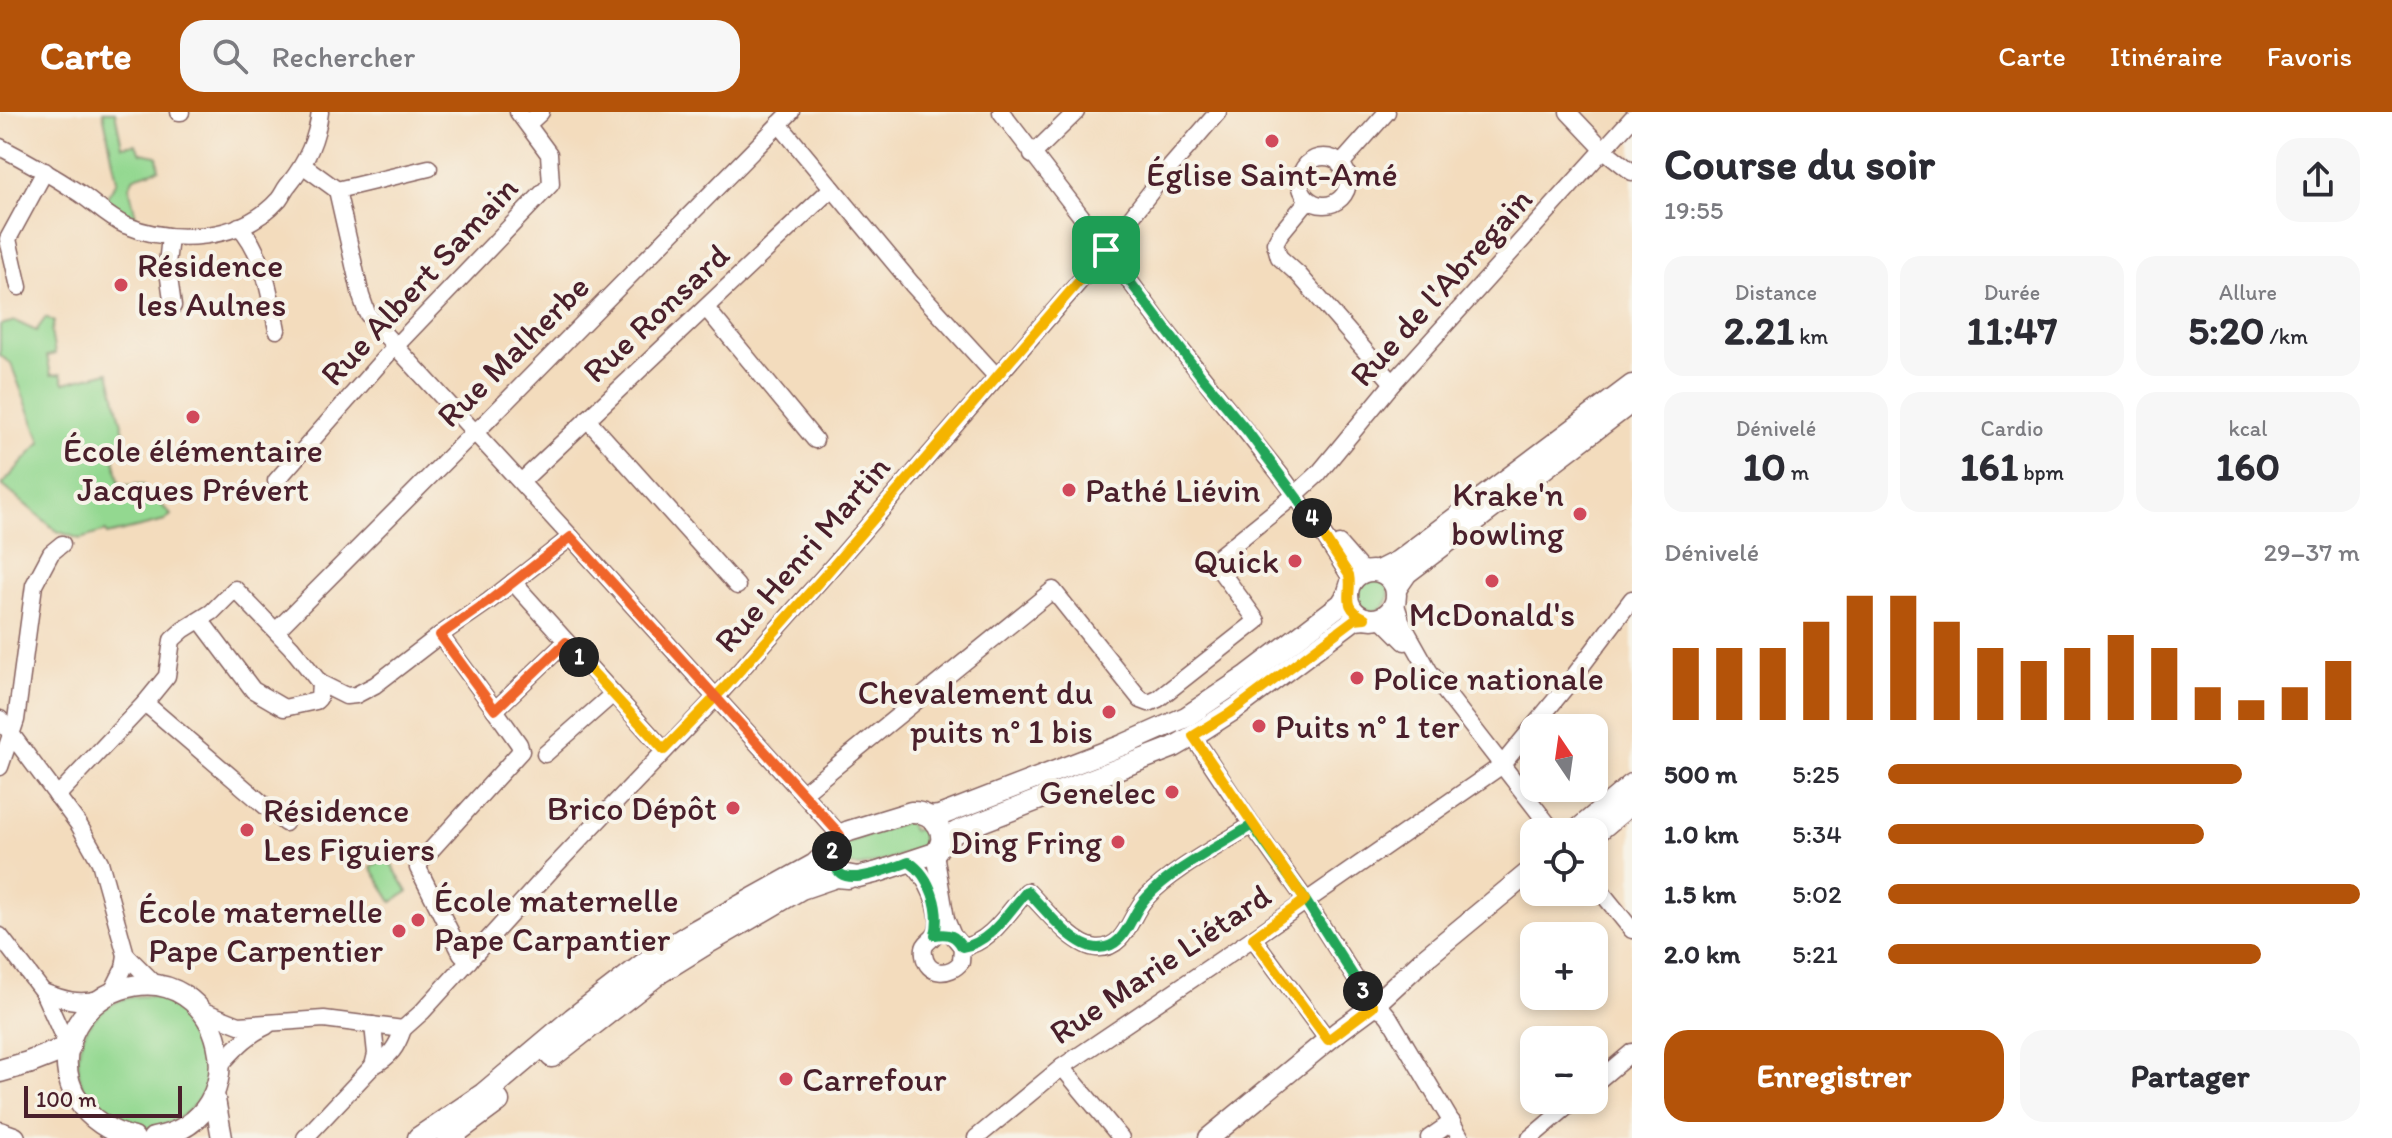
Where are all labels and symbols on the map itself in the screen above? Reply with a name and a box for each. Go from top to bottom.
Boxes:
marker: Église Saint-Amé [1263,132,1281,150]
place label: Église Saint-Amé [1146,154,1398,195]
street label: Rue Albert Samain [311,168,527,394]
street label: Rue de l'Abregain [1341,179,1541,395]
pin [1072,216,1140,284]
street label: Rue Ronsard [574,234,738,391]
place label: Résidence les Aulnes [137,245,286,325]
street label: Rue Malherbe [428,266,598,436]
marker: Résidence les Aulnes [112,276,130,294]
marker: École élémentaire Jacques Prévert [184,408,202,426]
place label: École élémentaire Jacques Prévert [63,430,323,510]
street label: Rue Henri Martin [705,447,899,661]
place label: Pathé Liévin [1085,470,1261,511]
place label: Krake'n bowling [1451,474,1565,554]
marker: Pathé Liévin [1060,481,1078,499]
pin: 4 [1292,498,1332,538]
marker: Krake'n bowling [1571,505,1589,523]
place label: Quick [1194,541,1279,582]
marker: Quick [1286,552,1304,570]
marker: McDonald's [1483,572,1501,590]
place label: McDonald's [1409,594,1575,635]
pin: 1 [559,637,599,677]
place label: Police nationale [1373,658,1604,699]
marker: Police nationale [1348,669,1366,687]
place label: Chevalement du puits n° 1 bis [857,672,1093,752]
marker: Chevalement du puits n° 1 bis [1100,703,1118,721]
place label: Puits n° 1 ter [1275,706,1460,747]
north arrow [1520,714,1608,802]
marker: Puits n° 1 ter [1250,717,1268,735]
place label: Genelec [1039,772,1156,813]
marker: Genelec [1163,783,1181,801]
place label: Brico Dépôt [547,788,717,829]
place label: Résidence Les Figuiers [263,790,435,870]
marker: Brico Dépôt [724,799,742,817]
marker: Résidence Les Figuiers [238,821,256,839]
place label: Ding Fring [950,822,1103,863]
pin: 2 [812,831,852,871]
marker: Ding Fring [1109,833,1127,851]
street label: Rue Marie Liétard [1042,875,1279,1053]
place label: École maternelle Pape Carpantier [434,880,679,960]
place label: École maternelle Pape Carpentier [138,891,383,971]
marker: École maternelle Pape Carpantier [409,911,427,929]
marker: École maternelle Pape Carpentier [390,922,408,940]
pin: 3 [1343,971,1383,1011]
place label: Carrefour [802,1059,947,1100]
marker: Carrefour [777,1070,795,1088]
scale bar [24,1082,182,1118]

